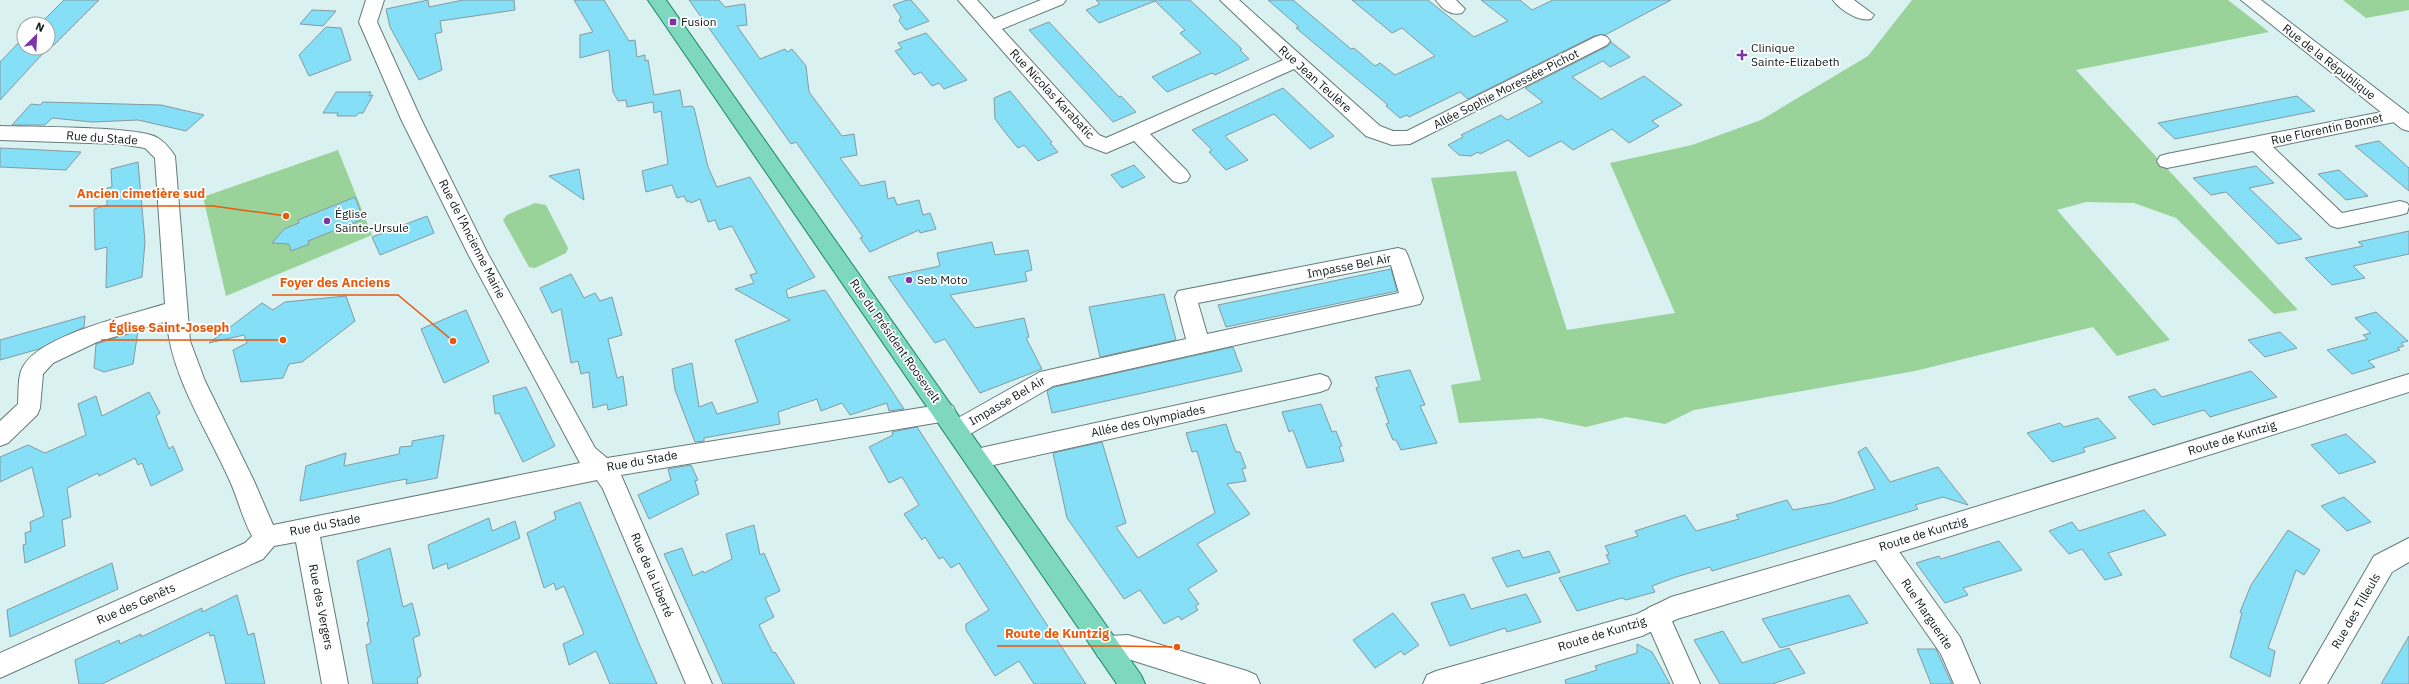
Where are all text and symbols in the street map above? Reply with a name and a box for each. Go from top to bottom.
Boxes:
place label: Fusion [681,14,717,29]
north arrow [16,16,56,56]
marker: Fusion [668,17,678,27]
text: N [34,19,47,35]
street label: Rue de la République [2280,21,2379,103]
place label: Clinique Sainte-Elizabeth [1751,40,1840,69]
street label: Rue Jean Teulère [1276,42,1355,116]
street label: Allée Sophie Moressée-Pichot [1431,45,1581,132]
street label: Rue Nicolas Karabatic [1007,46,1098,142]
marker: Clinique Sainte-Elizabeth [1736,49,1748,61]
street label: Rue Florentin Bonnet [2269,109,2384,148]
street label: Rue du Stade [66,128,139,148]
street label: Rue de l'Ancienne Mairie [436,176,509,301]
callout: Ancien cimetière sud [69,181,213,206]
text: Ancien cimetière sud [77,185,205,202]
place label: Église Sainte-Ursule [335,206,409,235]
marker: Église Sainte-Ursule [322,216,332,226]
street label: Impasse Bel Air [1306,250,1393,281]
callout: Foyer des Anciens [272,270,398,295]
place label: Seb Moto [917,272,968,287]
text: Foyer des Anciens [280,274,391,291]
marker: Seb Moto [904,275,914,285]
street label: Rue du Président Roosevelt [847,276,944,406]
callout: Église Saint-Joseph [101,315,237,340]
text: Église Saint-Joseph [109,319,229,336]
street label: Impasse Bel Air [966,372,1048,428]
street label: Allée des Olympiades [1089,401,1206,440]
street label: Route de Kuntzig [2186,417,2278,458]
street label: Rue du Stade [605,447,679,474]
street label: Rue du Stade [288,510,362,539]
street label: Route de Kuntzig [1877,513,1969,554]
street label: Rue de la Liberté [628,530,677,620]
street label: Rue des Vergers [306,563,337,651]
street label: Rue des Tilleuls [2328,570,2383,651]
street label: Rue Marguerite [1898,576,1957,652]
street label: Rue des Genêts [94,579,178,628]
street label: Route de Kuntzig [1556,613,1648,654]
callout: Route de Kuntzig [997,621,1117,646]
text: Route de Kuntzig [1005,625,1110,642]

